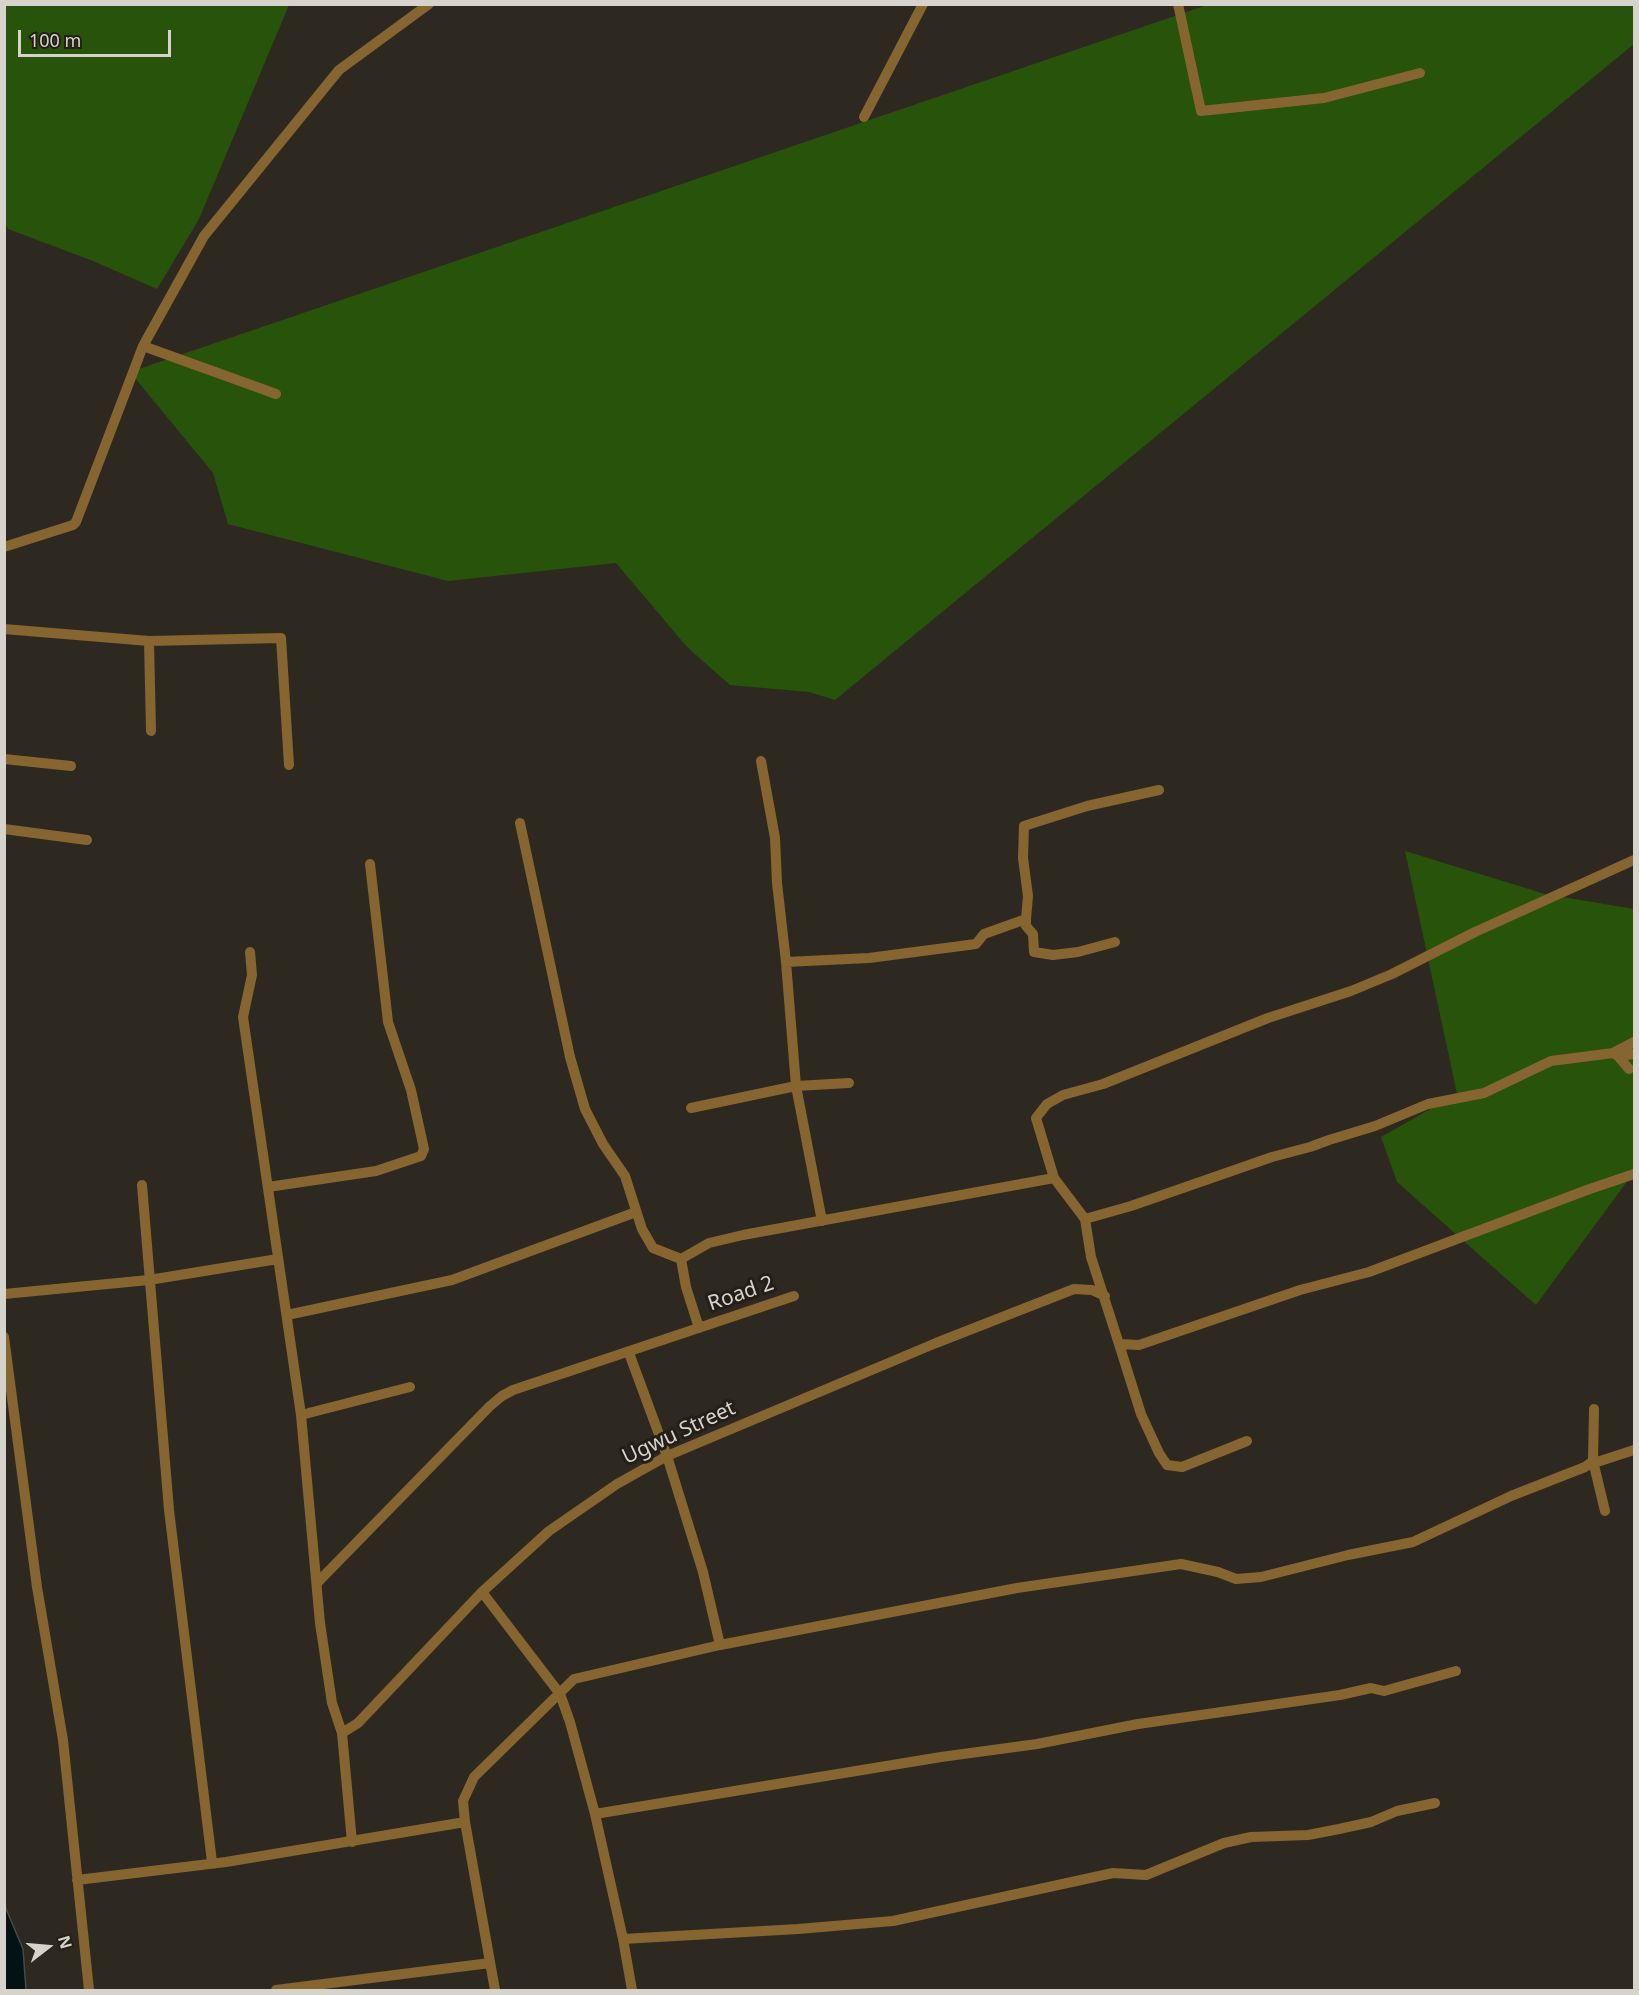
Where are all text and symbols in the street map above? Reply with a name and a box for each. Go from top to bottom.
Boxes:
scale bar [21,18,174,56]
text: 100 m [29,28,81,52]
street label: Road 2 [705,1271,777,1317]
street label: Ugwu Street [618,1396,740,1470]
north arrow [18,1917,78,1977]
text: N [53,1933,78,1951]

